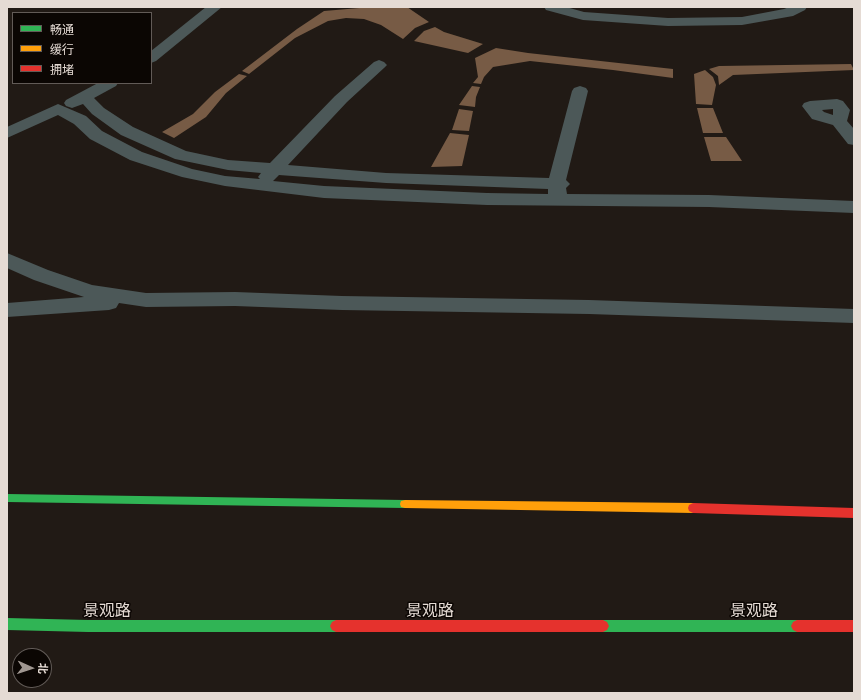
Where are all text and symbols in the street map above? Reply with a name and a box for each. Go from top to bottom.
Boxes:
legend [12,12,152,84]
text: 畅通 [50,21,74,37]
text: 缓行 [50,41,74,57]
text: 拥堵 [50,61,74,77]
street label: 景观路 [83,601,131,621]
street label: 景观路 [406,601,454,621]
street label: 景观路 [730,601,778,621]
north arrow [12,648,52,688]
text: 北 [36,663,51,674]

